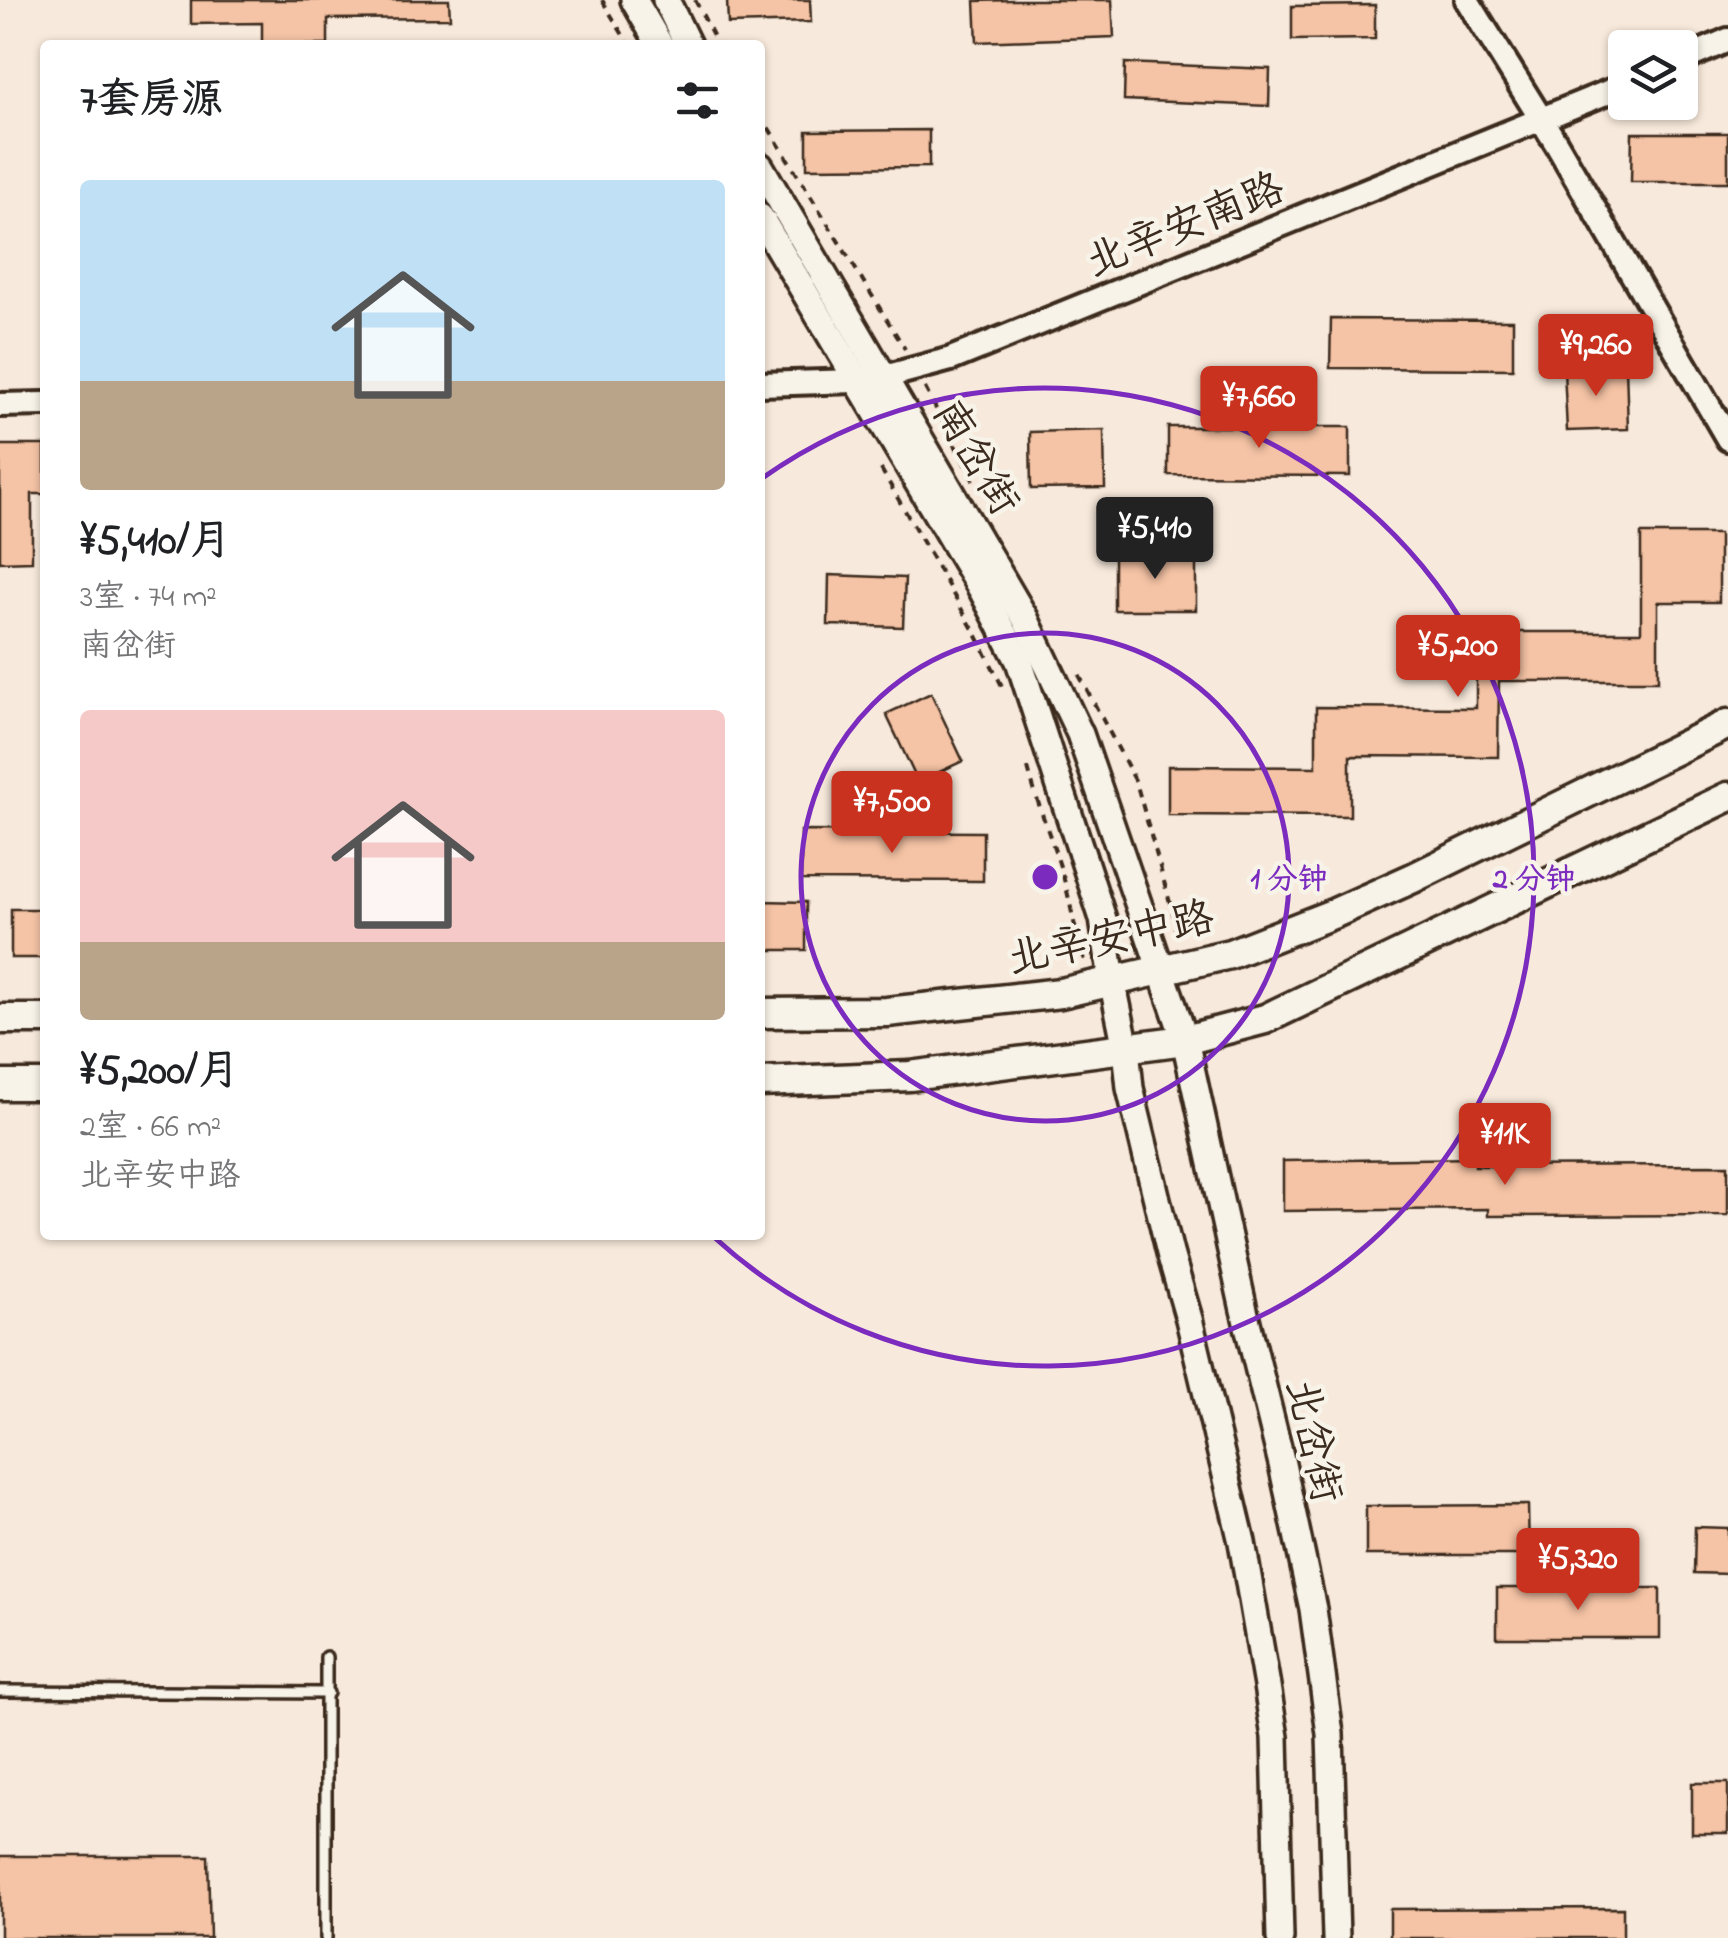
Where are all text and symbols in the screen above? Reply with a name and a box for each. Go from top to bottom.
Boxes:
map controls [1608,30,1698,120]
button: layers [1608,30,1698,120]
text: 7套房源 [80,71,223,132]
icon: filters [670,73,725,128]
street label: 北辛安南路 [1077,160,1294,295]
icon: home [313,245,493,425]
pin: ¥9,260 [1515,314,1677,399]
text: ¥9,260 [1560,323,1632,370]
pin: ¥7,660 [1178,366,1340,451]
text: ¥7,660 [1222,375,1296,422]
street label: 南岔街 [916,389,1033,528]
pin: ¥5,410 [1074,497,1236,582]
text: ¥5,410 [1118,506,1192,553]
text: ¥5,410/月 [80,512,231,573]
text: 3室 · 74 m² [80,575,217,622]
pin: ¥5,200 [1377,615,1539,700]
text: 南岔街 [80,624,176,671]
text: ¥5,200 [1418,624,1498,671]
pin: ¥7,500 [811,771,973,856]
icon: home [313,775,493,955]
text: ¥7,500 [853,780,931,827]
centre of rings [1027,859,1063,895]
text: 1 分钟 [1250,859,1328,903]
text: 2 分钟 [1492,859,1575,903]
street label: 北辛安中路 [1002,889,1220,992]
text: ¥5,200/月 [80,1042,240,1103]
pin: ¥11K [1446,1103,1564,1188]
text: 2室 · 66 m² [80,1105,221,1152]
text: ¥11K [1481,1112,1529,1159]
text: 北辛安中路 [80,1154,240,1201]
street label: 北岔街 [1268,1373,1356,1509]
pin: ¥5,320 [1497,1528,1659,1613]
text: ¥5,320 [1538,1537,1618,1584]

